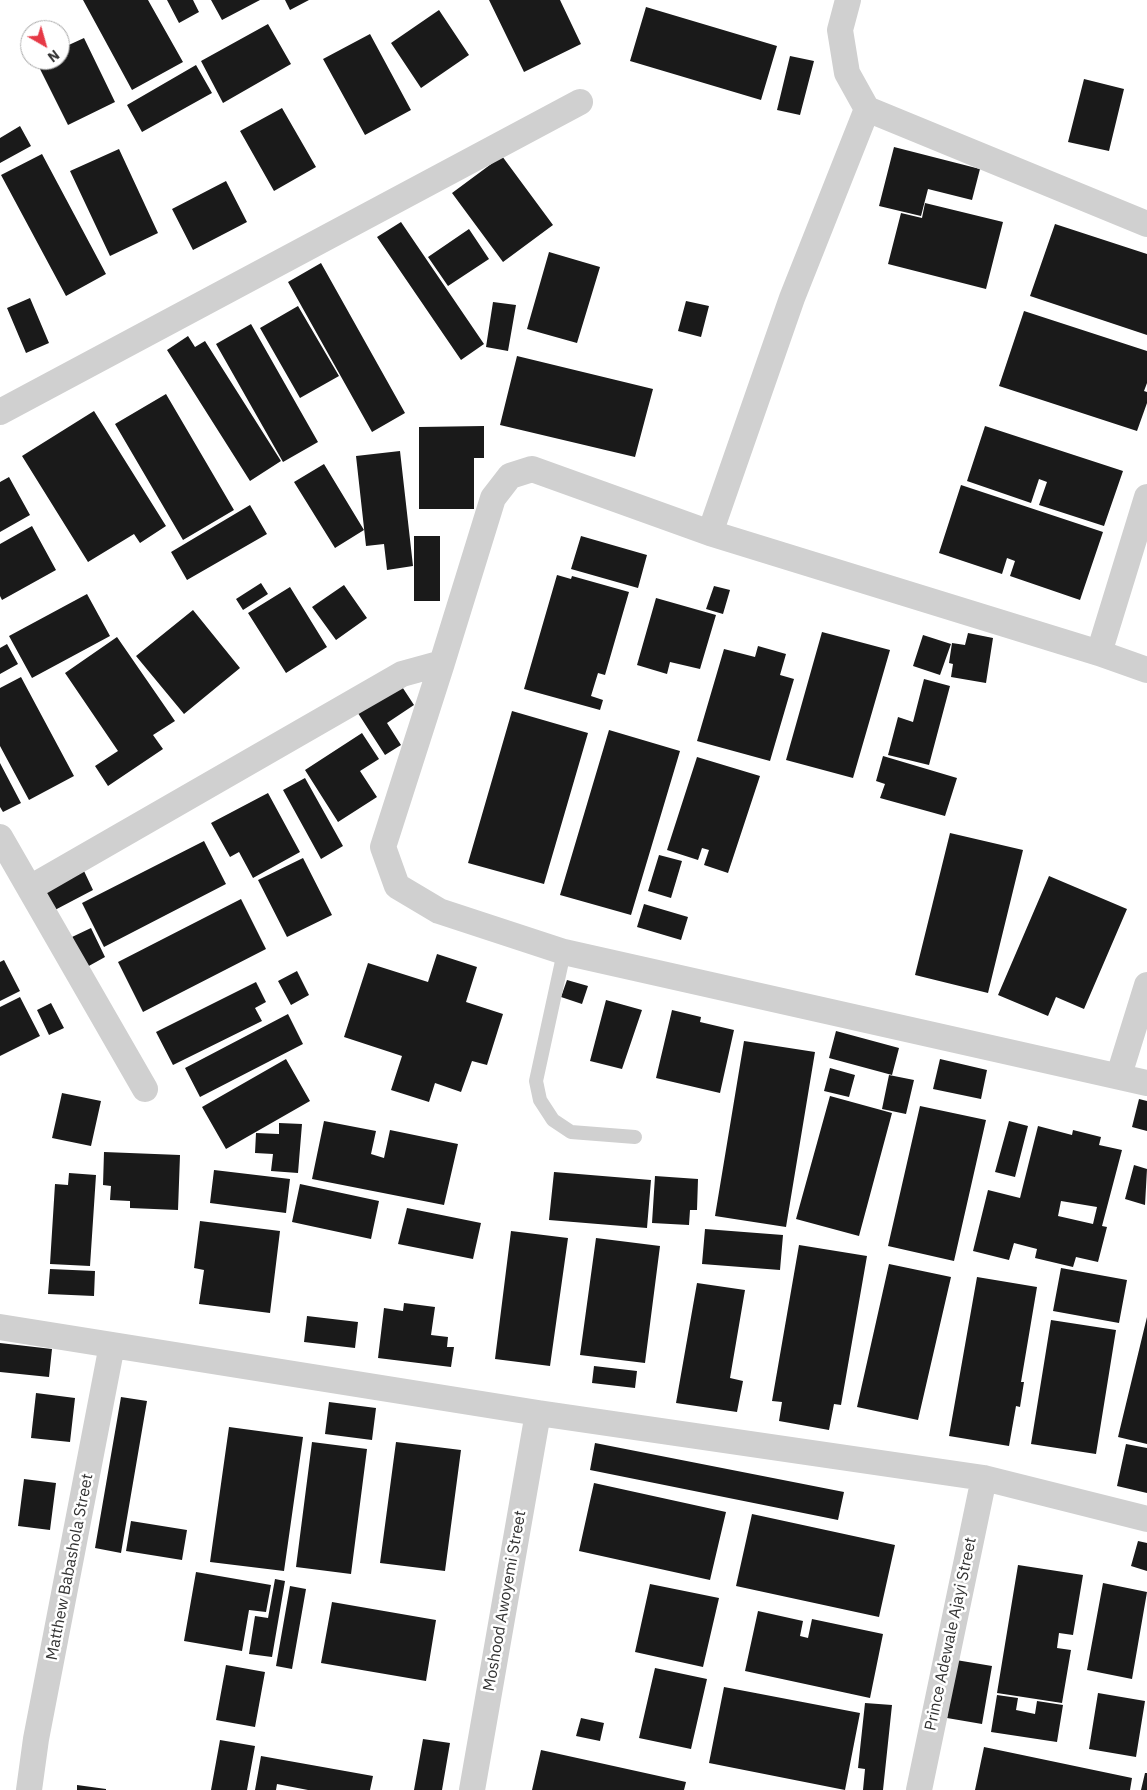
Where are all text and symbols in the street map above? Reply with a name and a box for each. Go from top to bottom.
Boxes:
north arrow [20,20,70,70]
text: N [44,46,63,66]
street label: Matthew Babashola Street [42,1472,98,1662]
street label: Moshood Awoyemi Street [480,1509,530,1693]
street label: Prince Adewale Ajayi Street [921,1536,981,1732]

